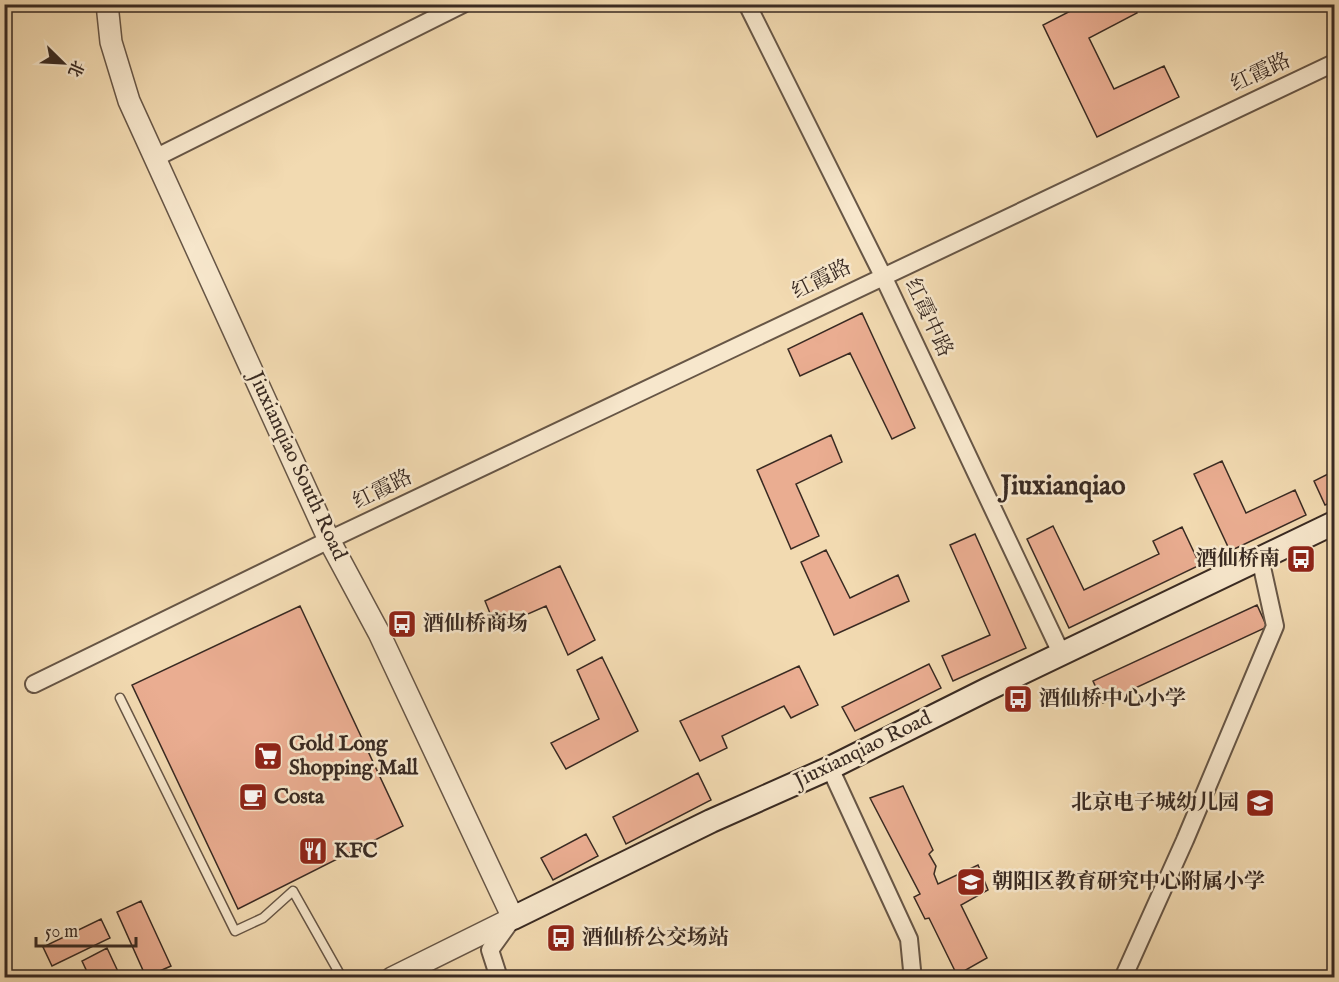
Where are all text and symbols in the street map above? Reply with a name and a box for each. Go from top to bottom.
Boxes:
north arrow [33,33,93,93]
street label: 红霞路 [1227,47,1295,99]
text: 北 [62,57,87,80]
street label: 红霞路 [788,254,856,306]
street label: 红霞中路 [898,274,958,362]
street label: Jiuxianqiao South Road [241,365,353,565]
street label: 红霞路 [349,464,417,516]
district label: Jiuxianqiao [997,470,1126,504]
bus stop icon: 酒仙桥南 [1285,543,1317,575]
place label: 酒仙桥南 [1196,546,1280,573]
bus stop icon: 酒仙桥商场 [386,608,418,640]
place label: 酒仙桥商场 [423,611,528,638]
bus stop icon: 酒仙桥中心小学 [1002,683,1034,715]
place label: 酒仙桥中心小学 [1039,686,1186,713]
street label: Jiuxianqiao Road [788,705,937,796]
place label: Gold Long Shopping Mall [289,731,419,782]
supermarket icon: Gold Long Shopping Mall [252,740,284,772]
cafe icon: Costa [237,781,269,813]
place label: Costa [274,784,325,811]
school or university icon: 北京电子城幼儿园 [1244,787,1276,819]
place label: 北京电子城幼儿园 [1071,790,1239,817]
restaurant icon: KFC [297,835,329,867]
place label: KFC [334,838,378,865]
school or university icon: 朝阳区教育研究中心附属小学 [955,866,987,898]
place label: 朝阳区教育研究中心附属小学 [992,869,1265,896]
scale bar [36,910,136,948]
text: 50 m [45,921,78,944]
bus stop icon: 酒仙桥公交场站 [545,922,577,954]
place label: 酒仙桥公交场站 [582,925,729,952]

